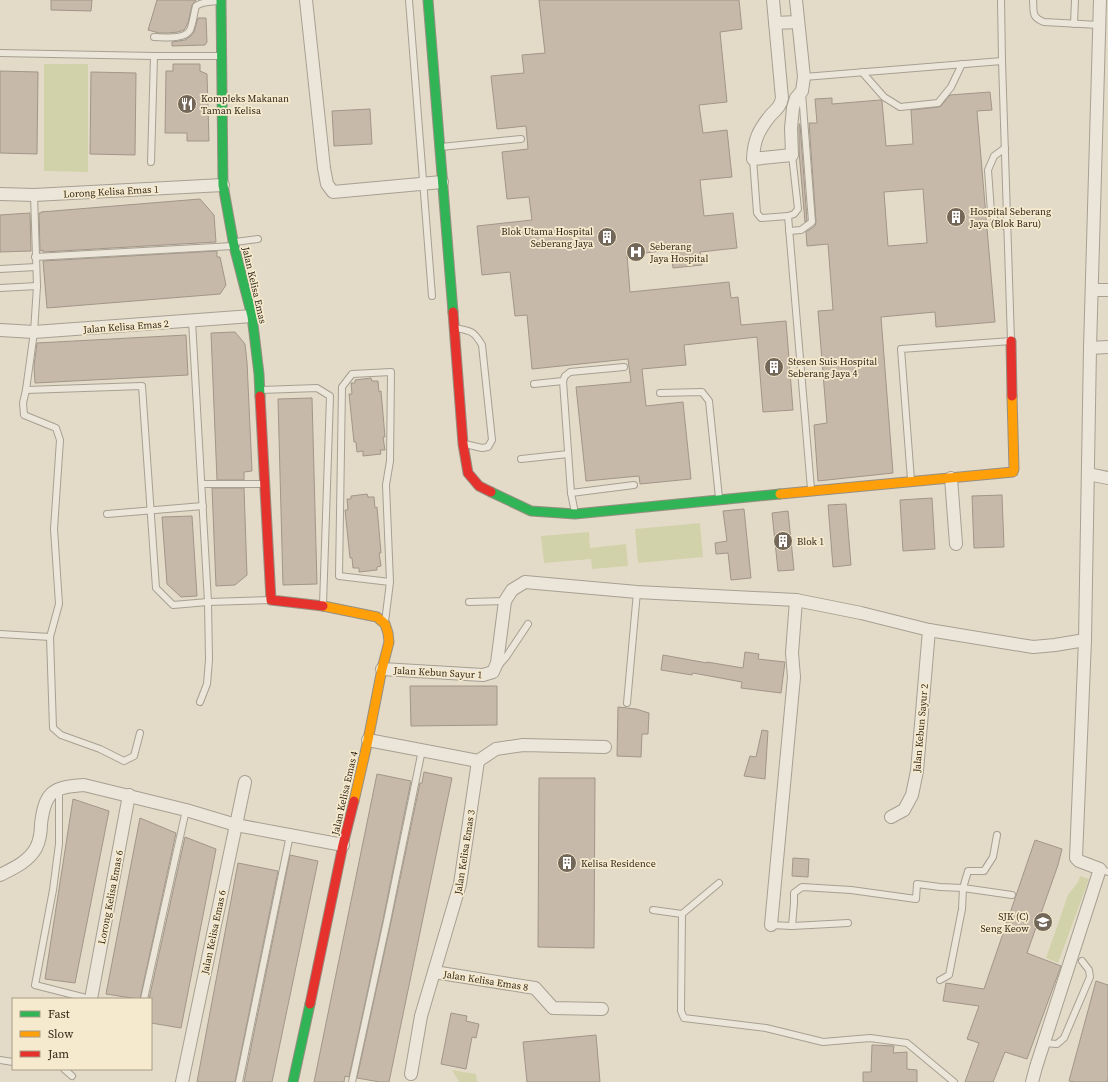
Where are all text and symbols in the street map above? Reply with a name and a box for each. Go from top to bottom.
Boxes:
place label: Kompleks Makanan Taman Kelisa [201,92,289,117]
restaurant icon: Kompleks Makanan Taman Kelisa [176,93,198,115]
street label: Lorong Kelisa Emas 1 [63,183,159,200]
place label: Hospital Seberang Jaya (Blok Baru) [969,205,1051,230]
building icon: Hospital Seberang Jaya (Blok Baru) [945,206,967,228]
place label: Blok Utama Hospital Seberang Jaya [501,225,594,250]
building icon: Blok Utama Hospital Seberang Jaya [596,226,618,248]
place label: Seberang Jaya Hospital [649,240,708,265]
hospital icon: Seberang Jaya Hospital [625,241,647,263]
street label: Jalan Kelisa Emas [239,244,270,325]
street label: Jalan Kelisa Emas 2 [82,317,169,336]
place label: Stesen Suis Hospital Seberang Jaya 4 [788,355,877,380]
building icon: Stesen Suis Hospital Seberang Jaya 4 [763,356,785,378]
building icon: Blok 1 [772,530,794,552]
place label: Blok 1 [797,535,824,548]
street label: Jalan Kebun Sayur 1 [392,664,483,681]
street label: Jalan Kebun Sayur 2 [910,683,931,774]
street label: Jalan Kelisa Emas 4 [328,750,360,837]
street label: Jalan Kelisa Emas 3 [451,809,478,896]
street label: Lorong Kelisa Emas 6 [95,849,126,945]
building icon: Kelisa Residence [556,852,578,874]
place label: Kelisa Residence [581,857,656,870]
street label: Jalan Kelisa Emas 6 [198,889,229,976]
place label: SJK (C) Seng Keow [981,910,1029,935]
school or university icon: SJK (C) Seng Keow [1032,911,1054,933]
street label: Jalan Kelisa Emas 8 [442,967,529,994]
legend [12,998,152,1070]
text: Fast [48,1006,70,1022]
text: Slow [48,1026,74,1042]
text: Jam [47,1046,69,1062]

